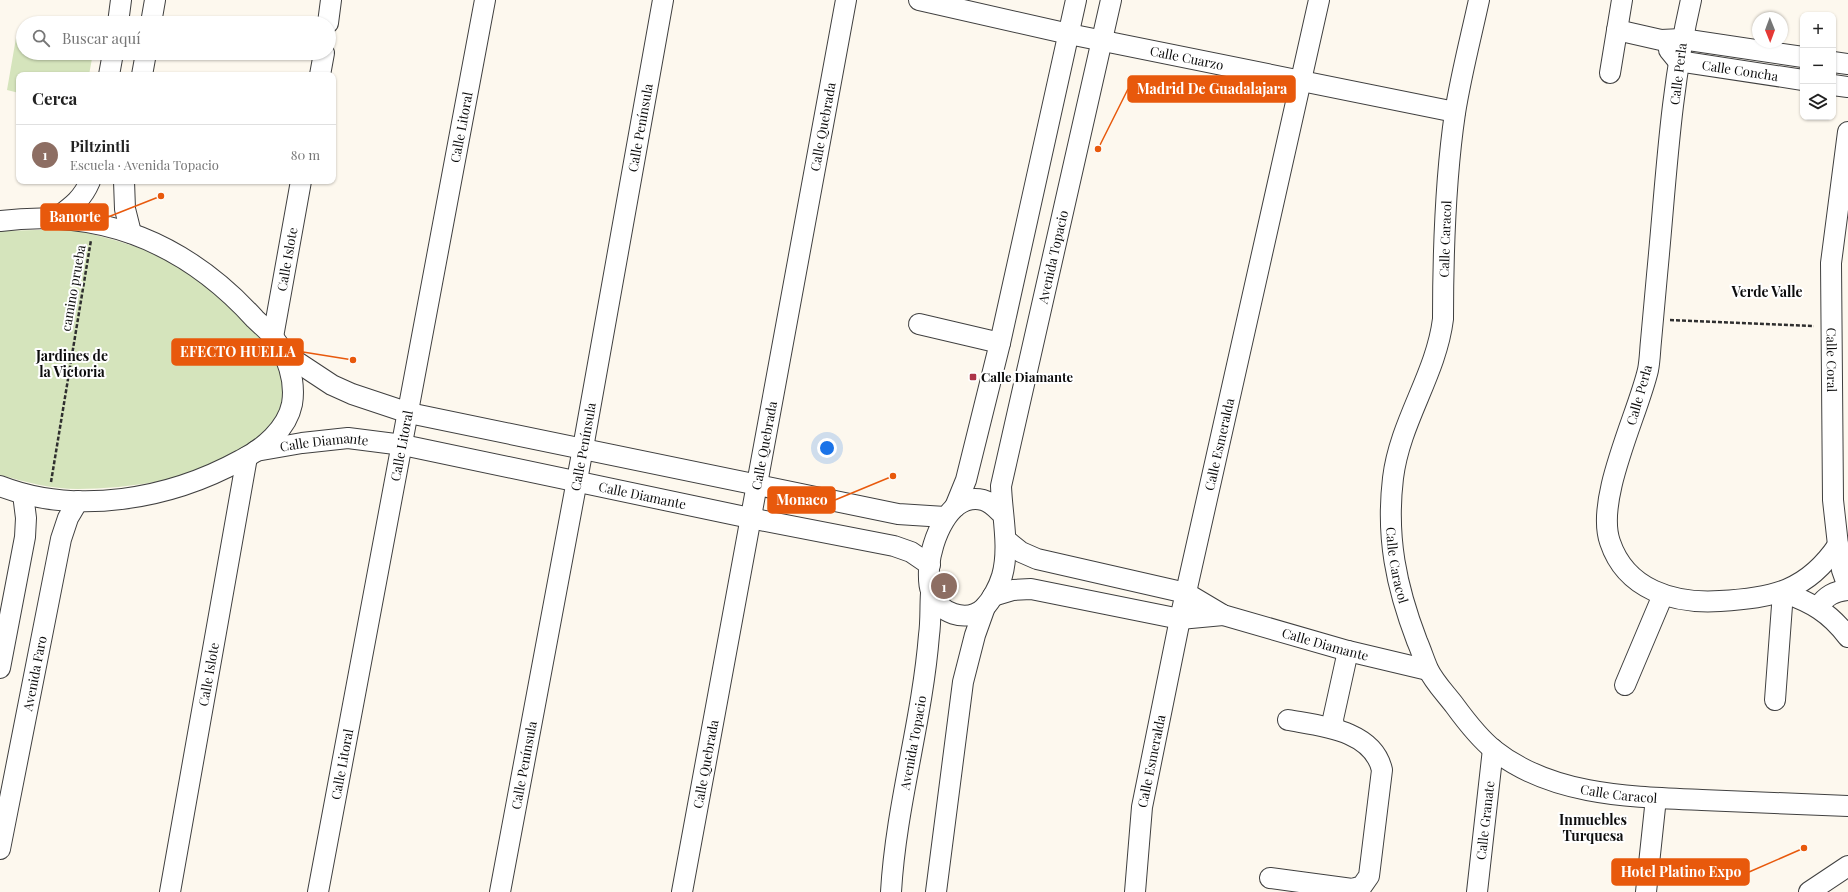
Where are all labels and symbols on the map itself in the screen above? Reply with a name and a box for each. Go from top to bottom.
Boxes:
north arrow [1752,12,1788,48]
street label: Calle Perla [1665,41,1690,106]
street label: Calle Cuarzo [1149,42,1225,73]
street label: Calle Concha [1701,56,1780,84]
callout: Madrid De Guadalajara [1128,76,1295,102]
text: Madrid De Guadalajara [1137,79,1288,98]
street label: Calle Quebrada [806,80,839,173]
street label: Calle Península [623,82,656,173]
street label: Calle Litoral [446,90,476,164]
street label: Calle Caracol [1435,200,1454,278]
callout: Banorte [41,204,108,230]
text: Banorte [49,207,101,226]
street label: Avenida Topacio [1033,208,1071,306]
street label: Calle Islote [272,225,301,292]
street label: camino prueba [57,243,89,332]
district label: Verde Valle [1730,282,1803,301]
street label: Calle Coral [1824,327,1841,393]
callout: EFECTO HUELLA [172,339,303,365]
text: EFECTO HUELLA [180,342,297,361]
district label: Jardines de la Victoria [35,346,108,381]
street label: Calle Perla [1622,362,1655,427]
place label: Calle Diamante [981,368,1073,385]
marker: Calle Diamante [968,372,978,382]
street label: Calle Esmeralda [1200,396,1237,492]
street label: Calle Quebrada [747,399,780,491]
street label: Calle Península [566,401,599,492]
street label: Calle Litoral [386,409,416,483]
street label: Calle Diamante [278,429,370,455]
your location [817,438,837,458]
street label: Calle Diamante [597,477,688,512]
callout: Monaco [768,487,835,513]
text: Monaco [776,490,828,509]
street label: Calle Caracol [1383,527,1413,606]
pin: 1 [931,571,957,601]
street label: Calle Diamante [1280,623,1371,664]
street label: Avenida Faro [18,634,50,713]
street label: Calle Islote [194,641,222,708]
street label: Avenida Topacio [895,694,929,792]
street label: Calle Esmeralda [1133,713,1169,809]
street label: Calle Quebrada [689,718,722,810]
street label: Calle Península [507,719,540,811]
street label: Calle Litoral [326,727,356,801]
street label: Calle Granate [1472,780,1497,861]
street label: Calle Caracol [1579,780,1658,806]
district label: Inmuebles Turquesa [1559,810,1627,845]
callout: Hotel Platino Expo [1612,859,1749,885]
text: Hotel Platino Expo [1621,862,1741,881]

